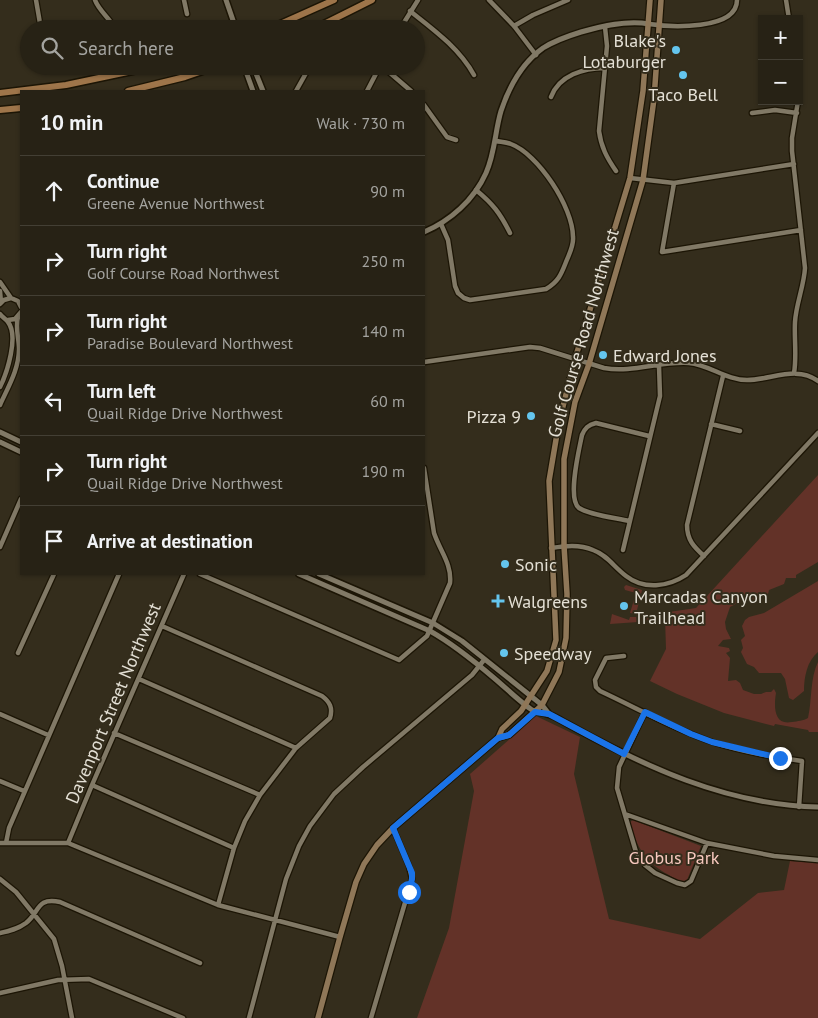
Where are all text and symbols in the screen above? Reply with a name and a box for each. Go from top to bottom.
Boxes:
map controls [758,15,803,105]
button: + [758,15,803,60]
search box [20,20,425,75]
place label: Blake's Lotaburger [583,29,666,73]
icon: search [38,34,66,62]
text: Search here [78,36,174,60]
marker: Blake's Lotaburger [670,44,682,56]
button: − [758,60,803,105]
marker: Taco Bell [677,69,689,81]
place label: Taco Bell [648,83,718,106]
text: 10 min [40,109,103,136]
text: Walk · 730 m [316,113,405,133]
text: Continue [87,169,159,193]
icon: ahead [40,177,68,205]
text: 90 m [370,181,405,201]
text: Greene Avenue Northwest [87,193,265,213]
street label: Golf Course Road Northwest [542,226,624,440]
text: Turn right [87,239,167,263]
icon: right [40,247,68,275]
text: 250 m [362,251,405,271]
text: Golf Course Road Northwest [87,263,279,283]
text: Turn right [87,309,167,333]
icon: right [40,317,68,345]
text: 140 m [362,321,405,341]
text: Paradise Boulevard Northwest [87,333,293,353]
place label: Edward Jones [613,344,717,367]
marker: Edward Jones [597,349,609,361]
text: Turn left [87,379,156,403]
icon: left [40,387,68,415]
text: 60 m [370,391,405,411]
text: Quail Ridge Drive Northwest [87,403,283,423]
place label: Pizza 9 [466,405,521,428]
marker: Pizza 9 [525,410,537,422]
text: Turn right [87,449,167,473]
icon: right [40,457,68,485]
text: 190 m [362,461,405,481]
text: Quail Ridge Drive Northwest [87,473,283,493]
icon: arrive [40,527,68,555]
text: Arrive at destination [87,529,253,553]
place label: Sonic [515,553,557,576]
marker: Sonic [499,558,511,570]
place label: Marcadas Canyon Trailhead [634,585,768,629]
place label: Walgreens [508,590,588,613]
marker: Walgreens [492,595,504,607]
street label: Davenport Street Northwest [60,599,166,807]
marker: Marcadas Canyon Trailhead [618,600,630,612]
place label: Speedway [514,642,592,665]
marker: Speedway [498,647,510,659]
route end [769,747,792,770]
park label: Globus Park [629,846,720,869]
route start [398,881,421,904]

